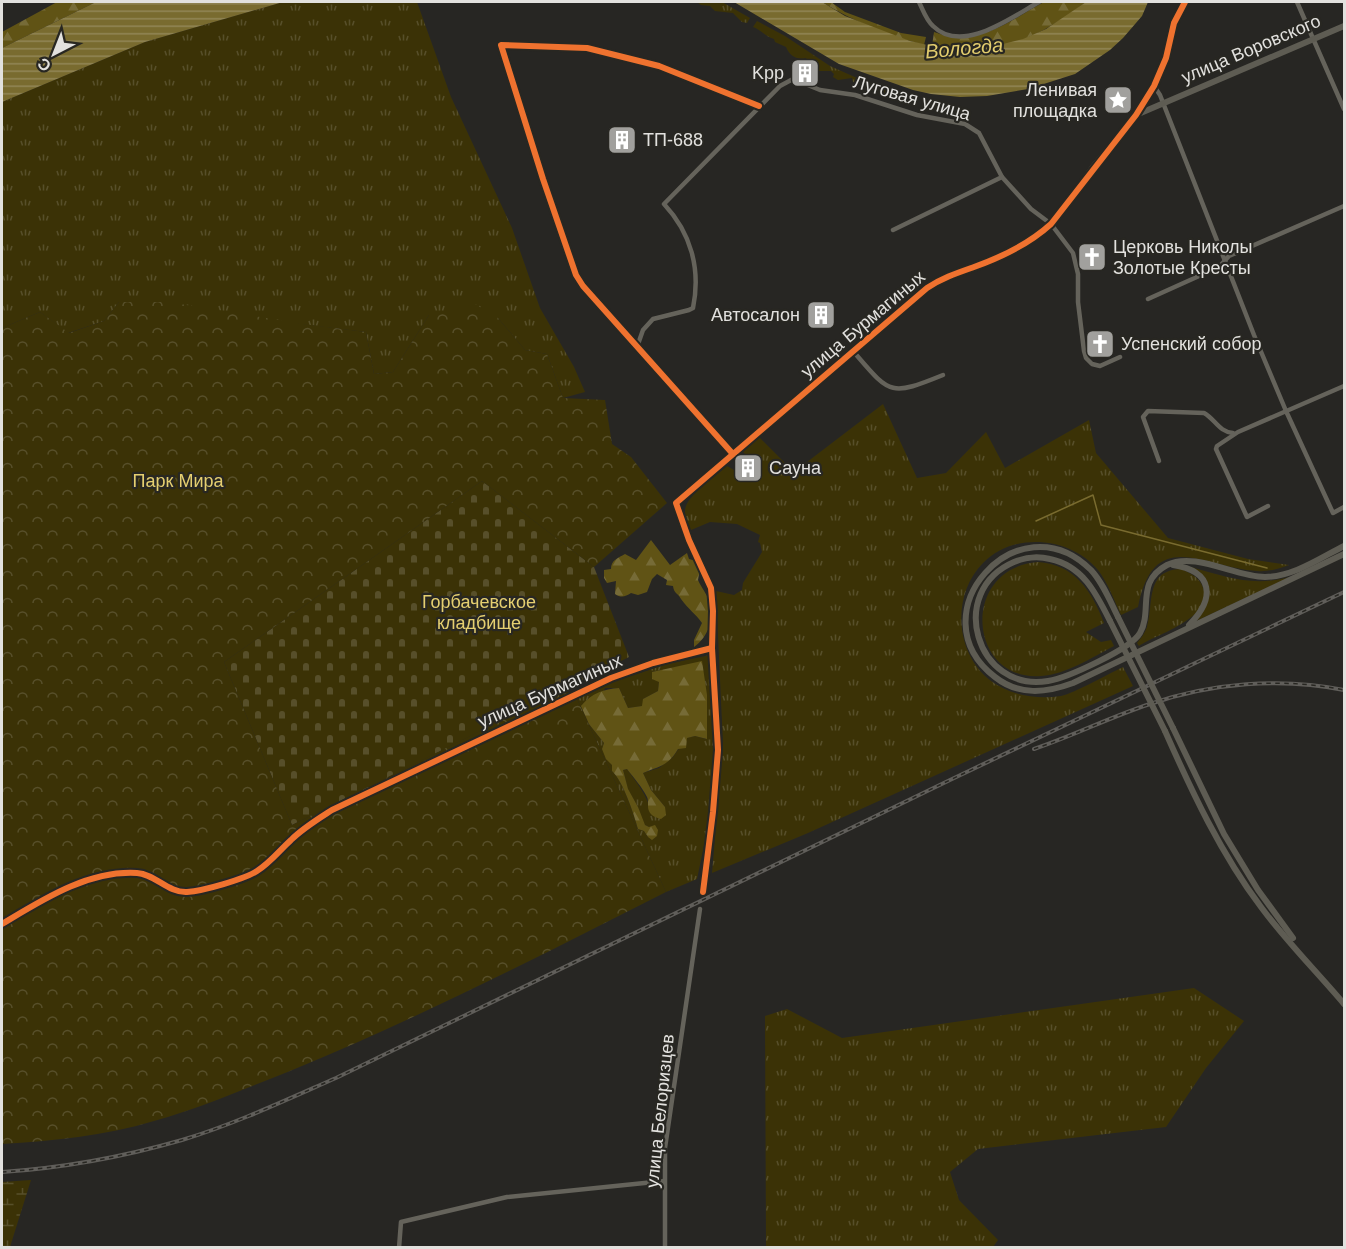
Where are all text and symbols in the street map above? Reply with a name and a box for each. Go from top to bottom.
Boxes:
street label: улица Воровского [1178,11,1324,87]
north arrow [24,24,84,84]
water label: Вологда [924,34,1004,62]
text: С [34,54,54,75]
building icon: Kpp [789,57,821,89]
place label: Kpp [752,63,784,83]
street label: Луговая улица [851,72,974,125]
place label: Ленивая площадка [1013,80,1098,121]
place icon: Ленивая площадка [1102,84,1134,116]
building icon: ТП-688 [606,124,638,156]
place label: ТП-688 [643,130,703,150]
place label: Церковь Николы Золотые Кресты [1113,237,1253,278]
church icon: Церковь Николы Золотые Кресты [1076,241,1108,273]
street label: улица Бурмагиных [797,266,929,382]
building icon: Автосалон [805,299,837,331]
place label: Автосалон [711,305,800,325]
church icon: Успенский собор [1084,328,1116,360]
place label: Успенский собор [1121,334,1261,354]
building icon: Сауна [732,452,764,484]
place label: Сауна [769,458,822,478]
park label: Парк Мира [133,471,224,491]
park label: Горбачевское кладбище [422,592,536,633]
street label: улица Бурмагиных [475,650,625,732]
street label: улица Белоризцев [642,1033,678,1189]

